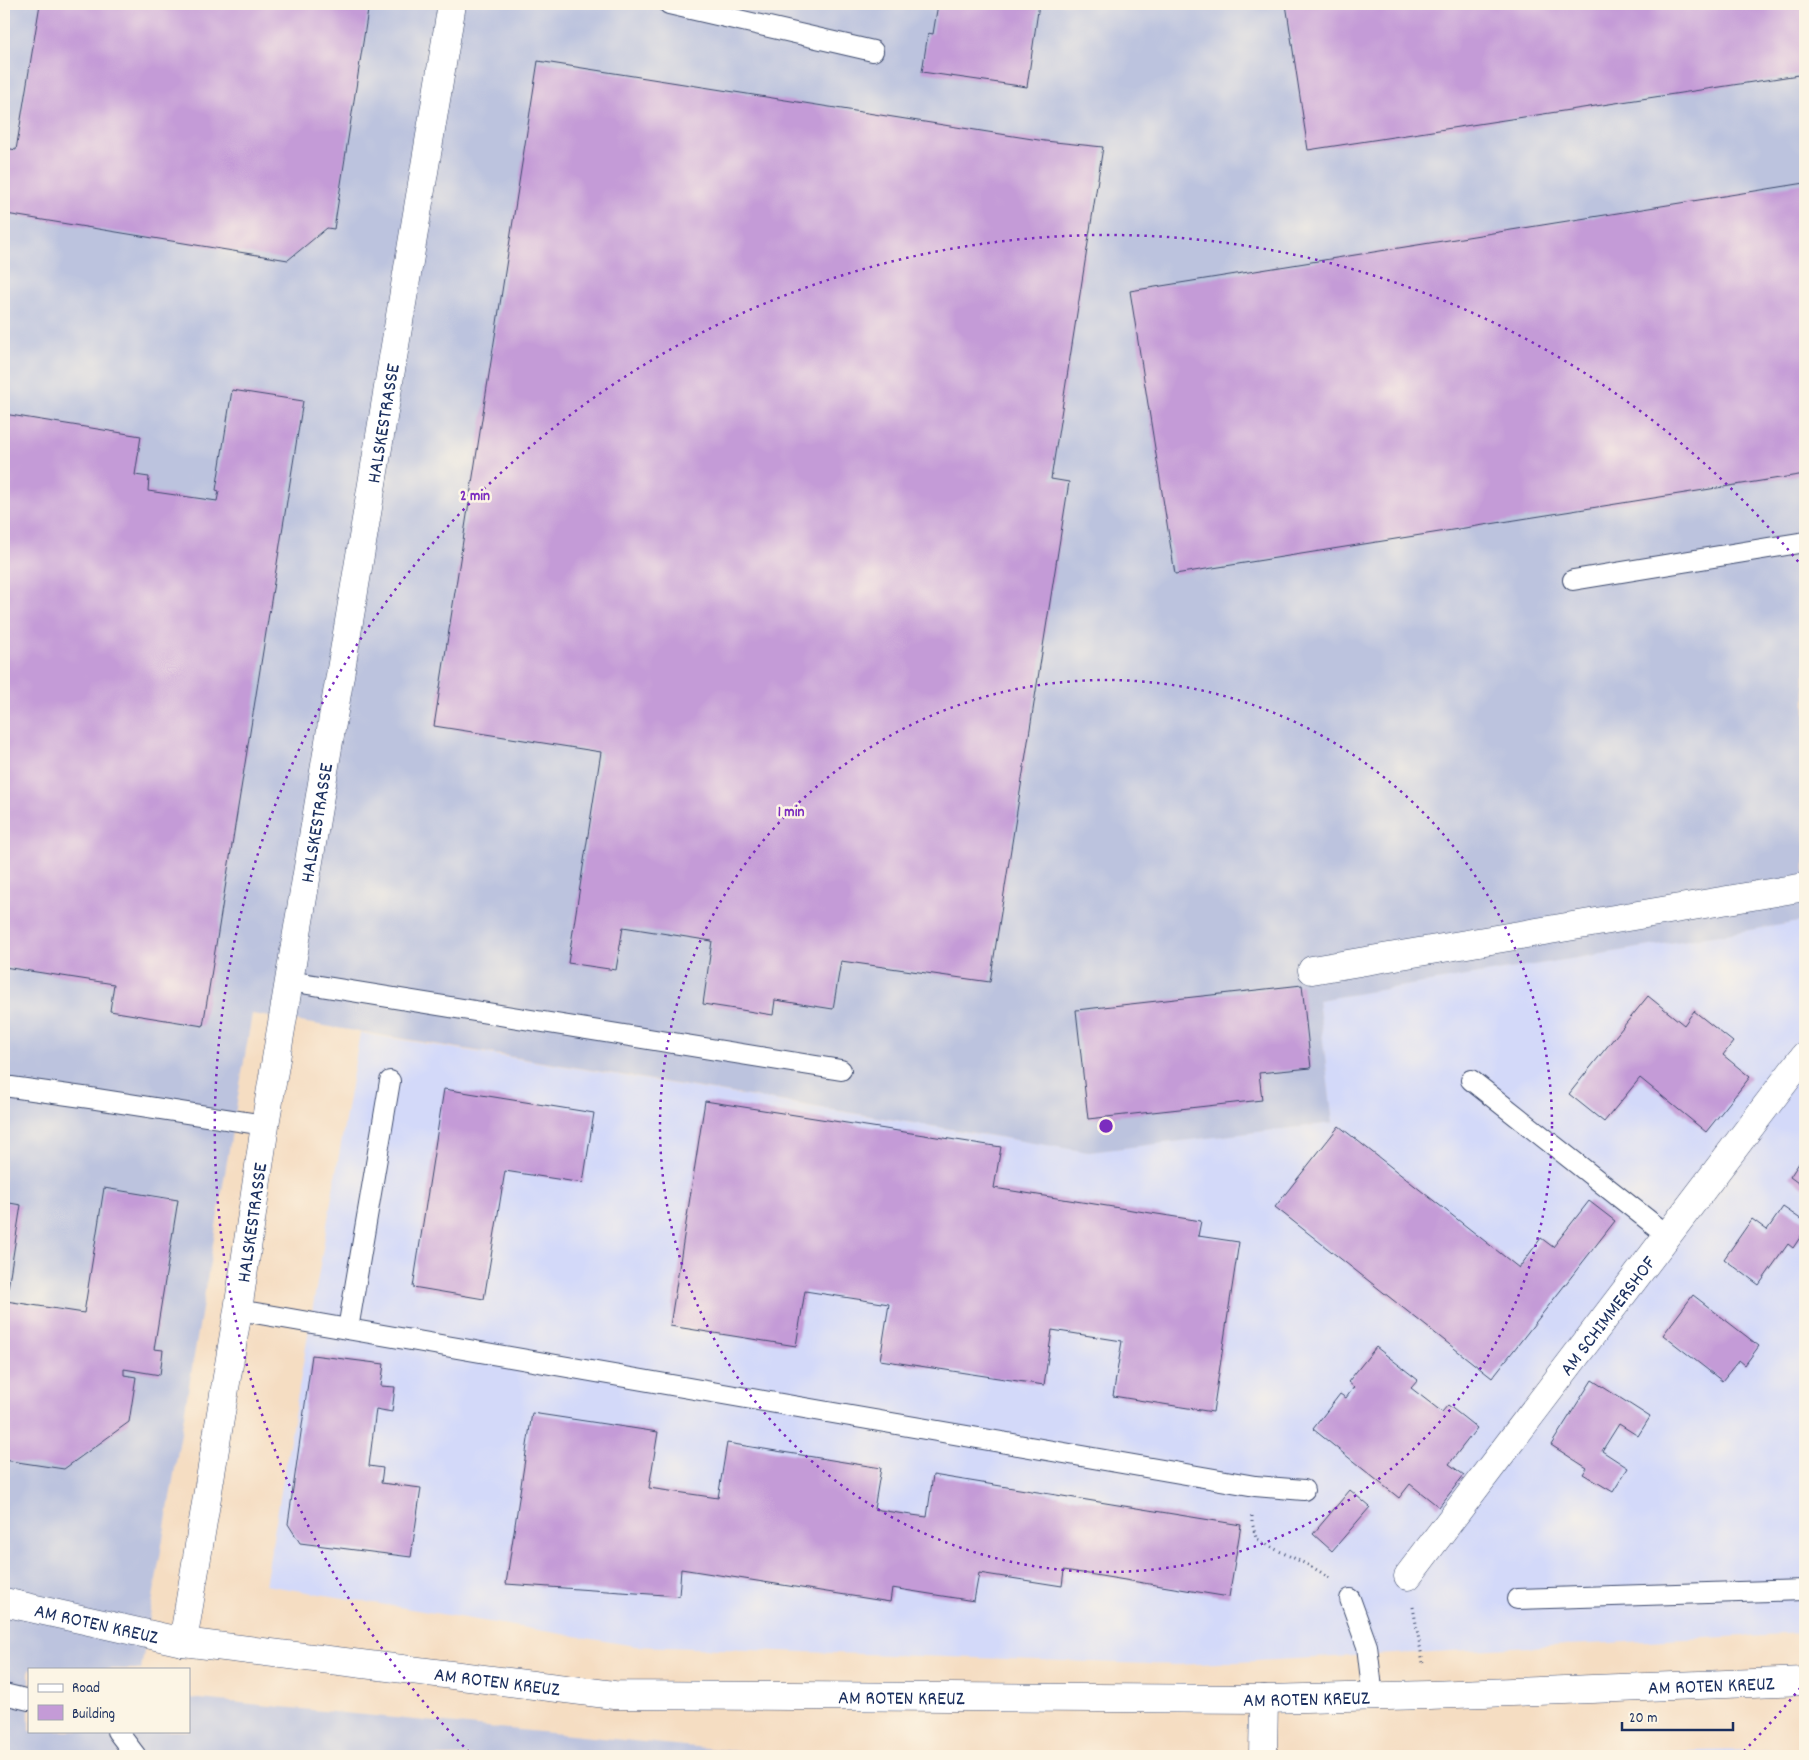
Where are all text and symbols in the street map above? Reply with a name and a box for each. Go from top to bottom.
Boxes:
street label: HALSKESTRASSE [361,362,409,486]
text: 2 min [460,486,490,508]
street label: HALSKESTRASSE [295,761,342,885]
text: 1 min [778,802,804,824]
centre of rings [1097,1117,1115,1135]
street label: HALSKESTRASSE [231,1161,276,1285]
street label: AM SCHIMMERSHOF [1554,1251,1664,1383]
street label: AM ROTEN KREUZ [31,1598,161,1653]
street label: AM ROTEN KREUZ [432,1662,562,1705]
legend [28,1668,190,1732]
street label: AM ROTEN KREUZ [1647,1671,1775,1704]
text: Road [72,1678,100,1700]
street label: AM ROTEN KREUZ [838,1685,965,1714]
street label: AM ROTEN KREUZ [1243,1685,1370,1716]
scale bar [1622,1700,1733,1732]
text: Building [72,1704,115,1726]
text: 20 m [1629,1708,1657,1730]

